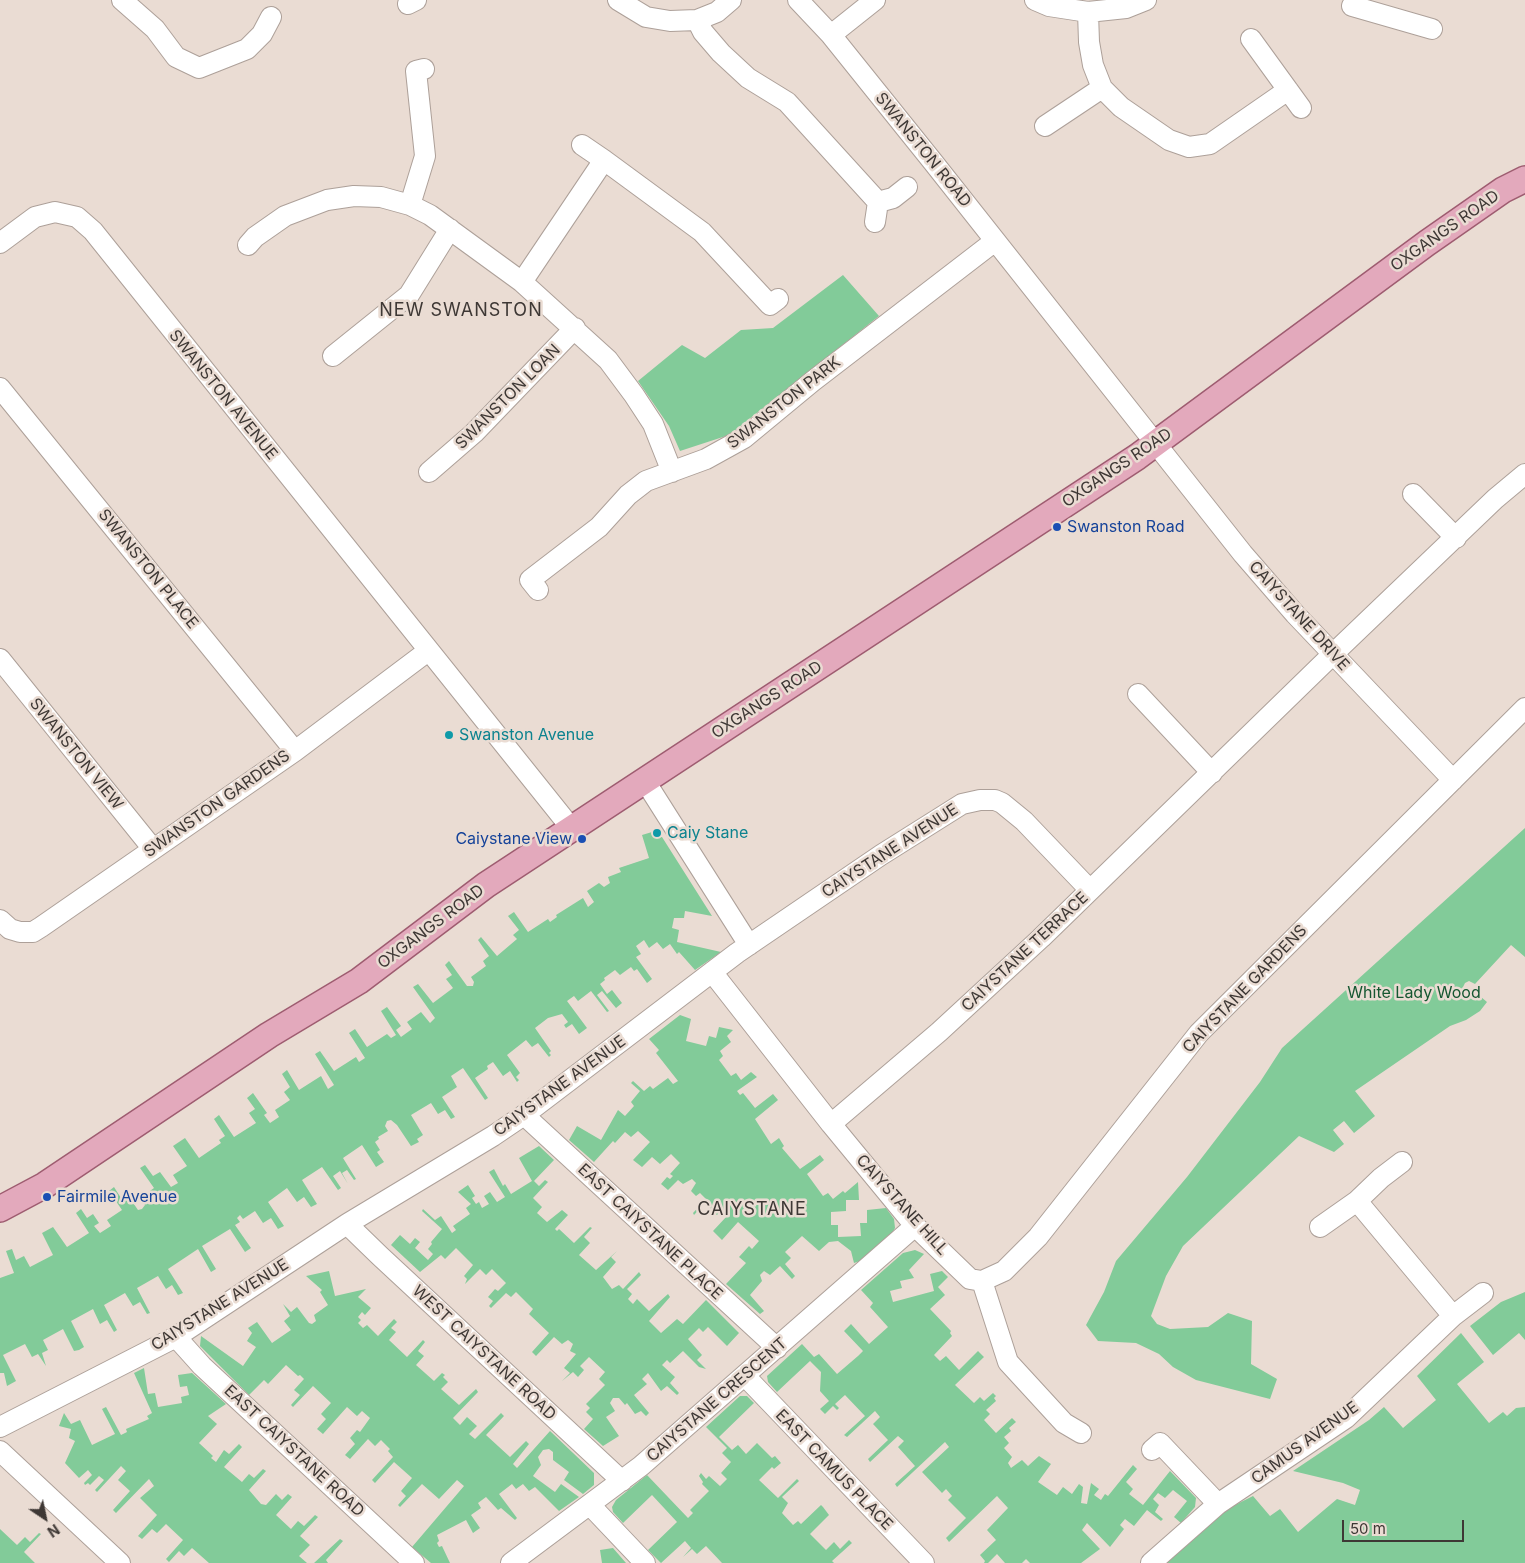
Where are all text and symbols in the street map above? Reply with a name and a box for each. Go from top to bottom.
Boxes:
street label: SWANSTON ROAD [871,89,975,211]
street label: OXGANGS ROAD [1387,186,1503,276]
district label: NEW SWANSTON [378,300,544,322]
street label: SWANSTON AVENUE [165,326,281,464]
street label: SWANSTON LOAN [452,341,564,453]
street label: SWANSTON PARK [724,353,844,453]
street label: OXGANGS ROAD [1059,424,1175,512]
street label: SWANSTON PLACE [94,505,202,633]
place label: Swanston Road [1067,517,1184,537]
marker: Swanston Road [1051,521,1063,533]
street label: CAIYSTANE DRIVE [1245,557,1353,675]
street label: OXGANGS ROAD [708,657,826,743]
street label: SWANSTON VIEW [25,694,127,814]
place label: Swanston Avenue [459,725,594,745]
marker: Swanston Avenue [443,729,455,741]
street label: SWANSTON GARDENS [140,746,294,862]
street label: CAIYSTANE AVENUE [818,800,962,902]
place label: Caiy Stane [667,823,748,843]
marker: Caiy Stane [651,827,663,839]
place label: Caiystane View [455,829,572,849]
marker: Caiystane View [576,833,588,845]
street label: OXGANGS ROAD [374,881,488,973]
street label: CAIYSTANE TERRACE [958,888,1092,1016]
street label: CAIYSTANE GARDENS [1179,921,1311,1057]
park label: White Lady Wood [1347,983,1481,1003]
street label: CAIYSTANE AVENUE [490,1032,630,1140]
street label: CAIYSTANE HILL [852,1151,952,1259]
street label: EAST CAIYSTANE PLACE [574,1160,726,1304]
place label: Fairmile Avenue [57,1187,177,1207]
marker: Fairmile Avenue [41,1191,53,1203]
district label: CAIYSTANE [696,1199,808,1221]
street label: CAIYSTANE AVENUE [148,1255,292,1355]
street label: WEST CAIYSTANE ROAD [408,1282,560,1424]
street label: CAIYSTANE CRESCENT [643,1334,791,1466]
street label: EAST CAIYSTANE ROAD [220,1381,368,1521]
street label: CAMUS AVENUE [1248,1398,1362,1488]
street label: EAST CAMUS PLACE [771,1406,897,1534]
north arrow [20,1493,70,1543]
scale bar [1345,1510,1468,1542]
text: 50 m [1350,1519,1386,1538]
text: N [44,1521,63,1541]

